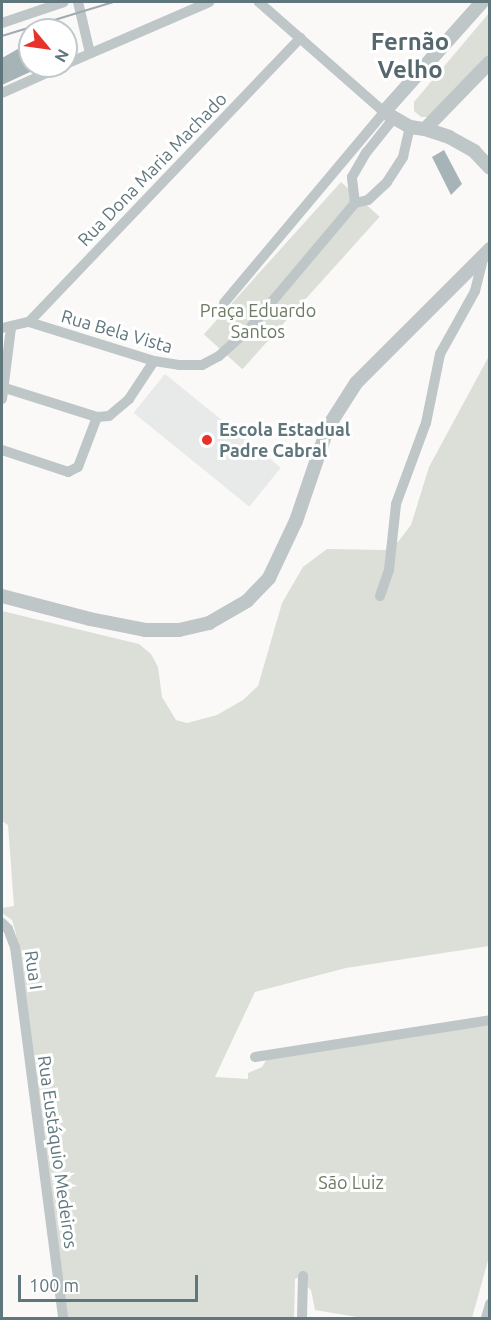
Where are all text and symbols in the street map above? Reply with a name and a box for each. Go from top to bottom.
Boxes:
north arrow [18,18,78,78]
district label: Fernão Velho [371,28,449,84]
text: N [51,46,73,65]
street label: Rua Dona Maria Machado [73,88,231,250]
park label: Praça Eduardo Santos [200,300,316,342]
street label: Rua Bela Vista [59,305,175,357]
place label: Escola Estadual Padre Cabral [219,419,350,462]
marker: Escola Estadual Padre Cabral [200,433,214,447]
street label: Rua I [21,949,47,991]
street label: Rua Eustáquio Medeiros [34,1054,82,1250]
park label: São Luiz [318,1171,384,1193]
scale bar [21,1263,201,1301]
text: 100 m [29,1275,79,1295]

